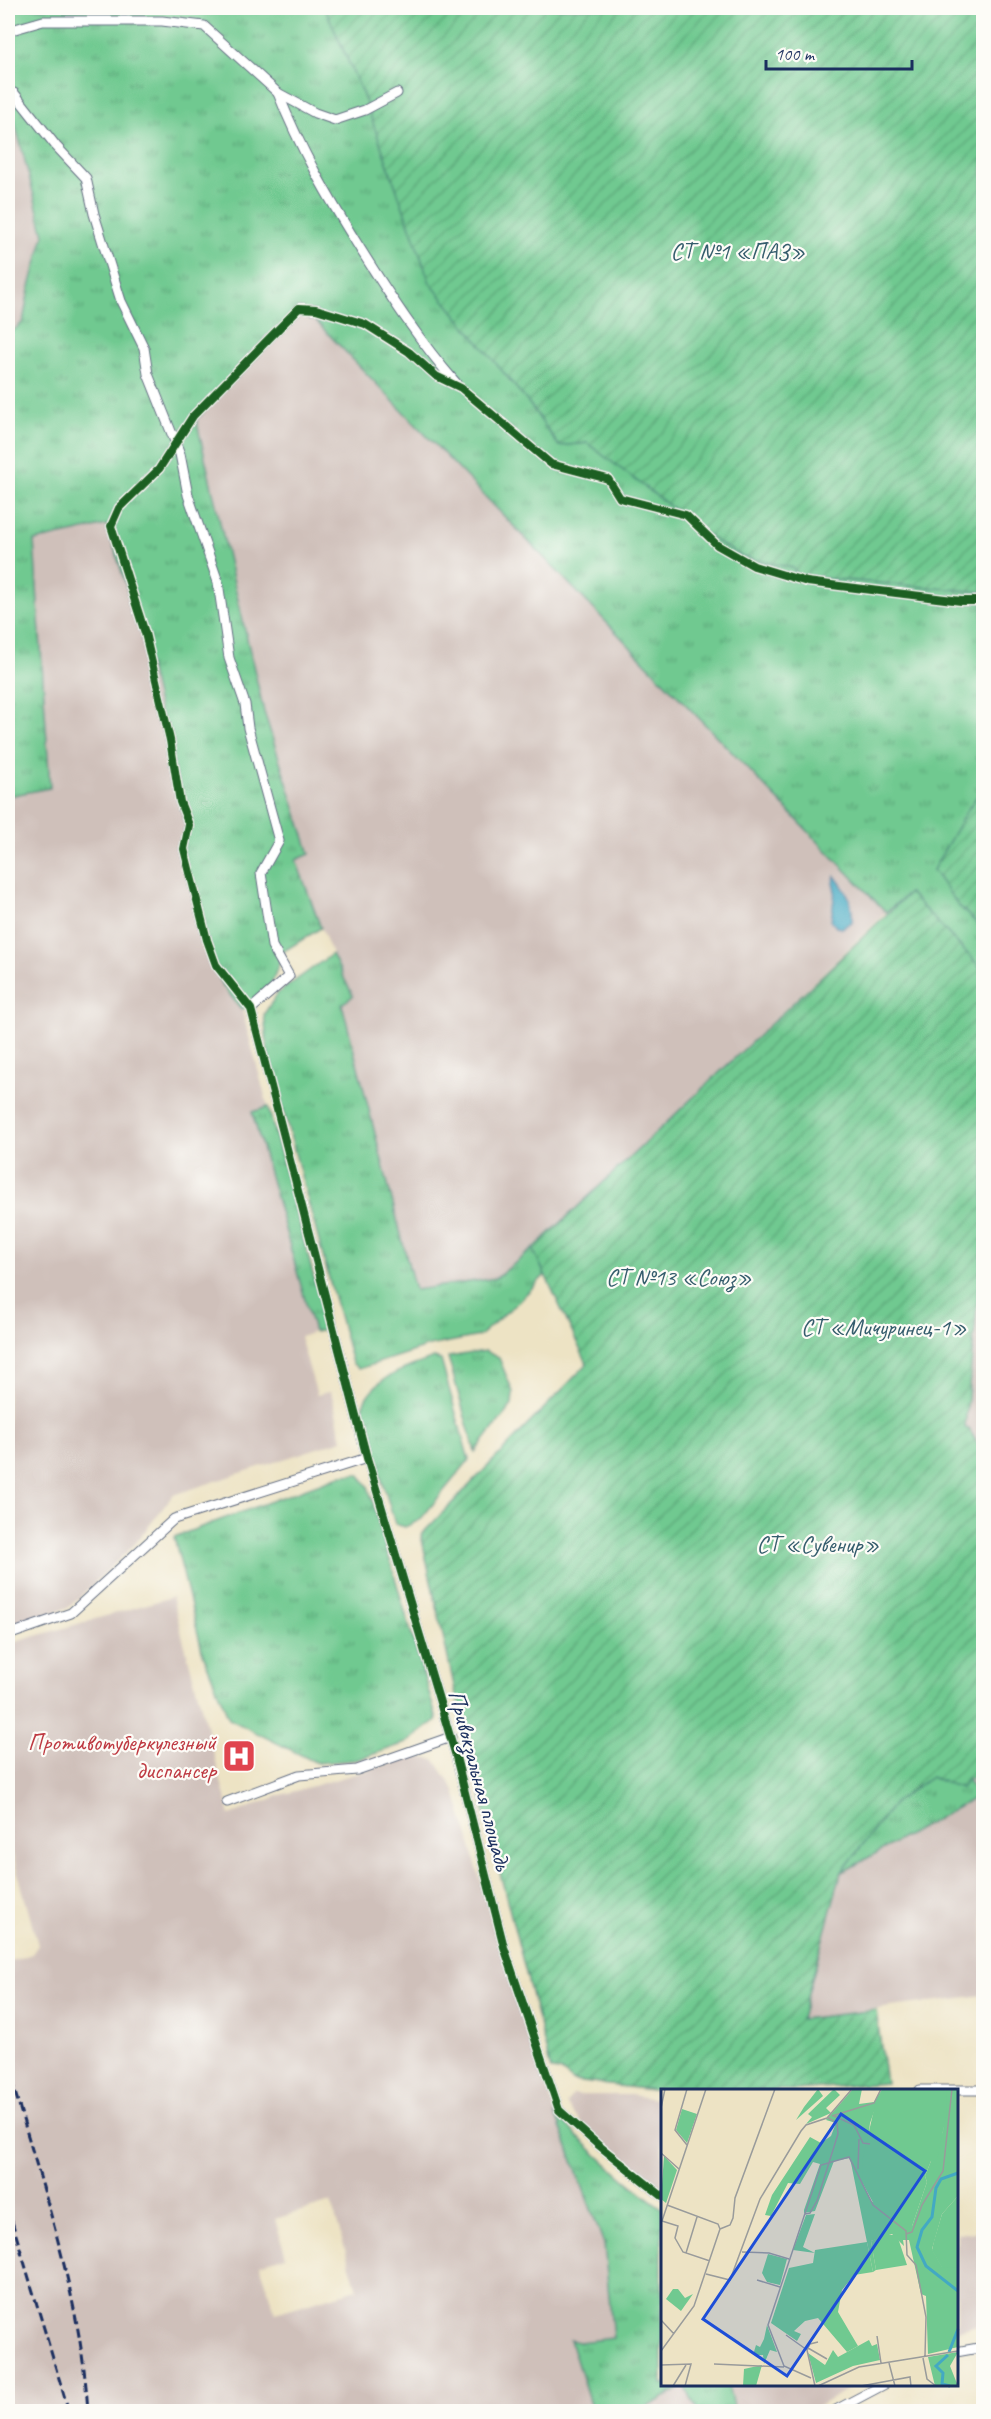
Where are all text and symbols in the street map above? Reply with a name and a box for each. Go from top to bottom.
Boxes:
scale bar [766,33,912,71]
text: 100 m [775,43,816,65]
park label: СТ №1 «ПАЗ» [671,236,805,266]
park label: СТ №13 «Союз» [606,1262,752,1293]
park label: СТ «Мичуринец-1» [801,1312,967,1342]
park label: СТ «Сувенир» [757,1529,879,1559]
street label: Привокзальная площадь [441,1687,519,1875]
place label: Противотуберкулезный диспансер [28,1727,218,1785]
hospital icon: Противотуберкулезный диспансер [221,1738,257,1774]
inset map [661,2089,958,2386]

